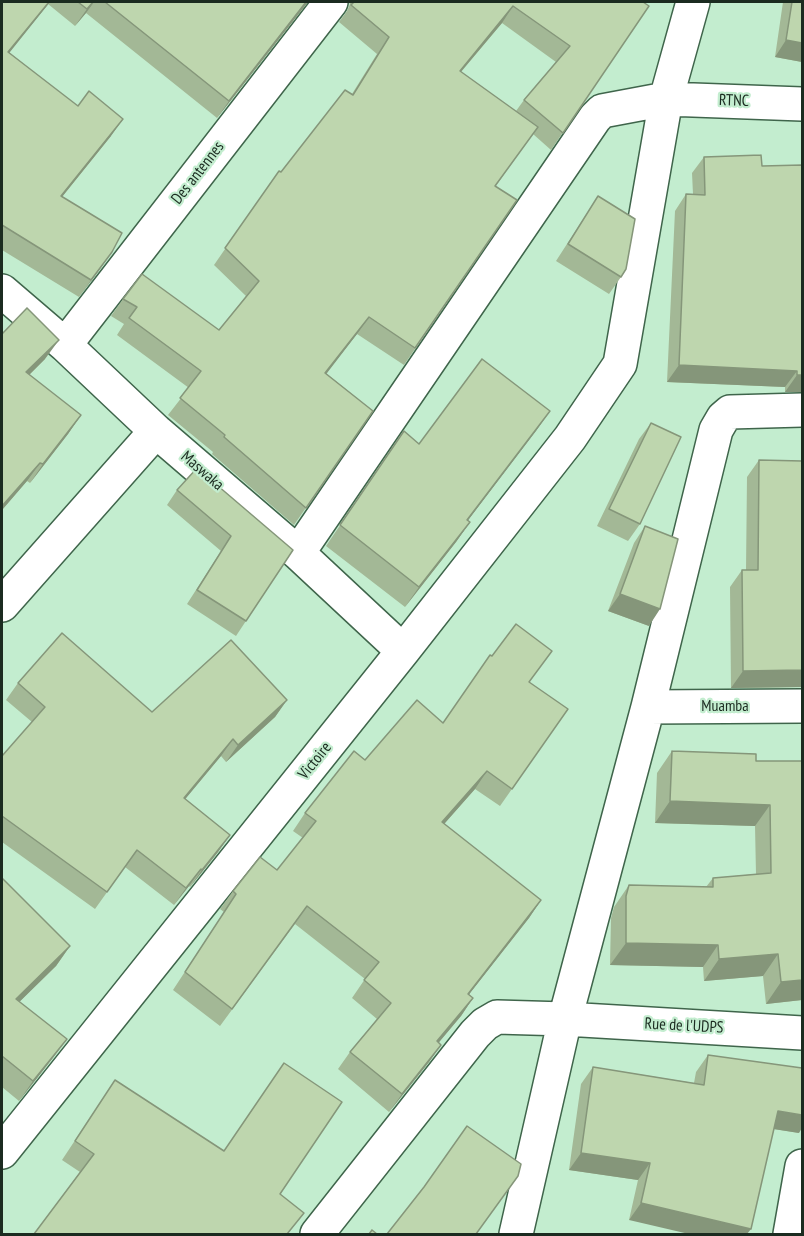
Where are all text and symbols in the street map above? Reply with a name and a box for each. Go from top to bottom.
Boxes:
street label: RTNC [719,91,749,111]
street label: Des antennes [168,138,228,208]
street label: Maswaka [177,447,227,495]
street label: Muamba [701,696,749,716]
street label: Victoire [294,739,336,783]
street label: Rue de l'UDPS [644,1014,724,1038]

